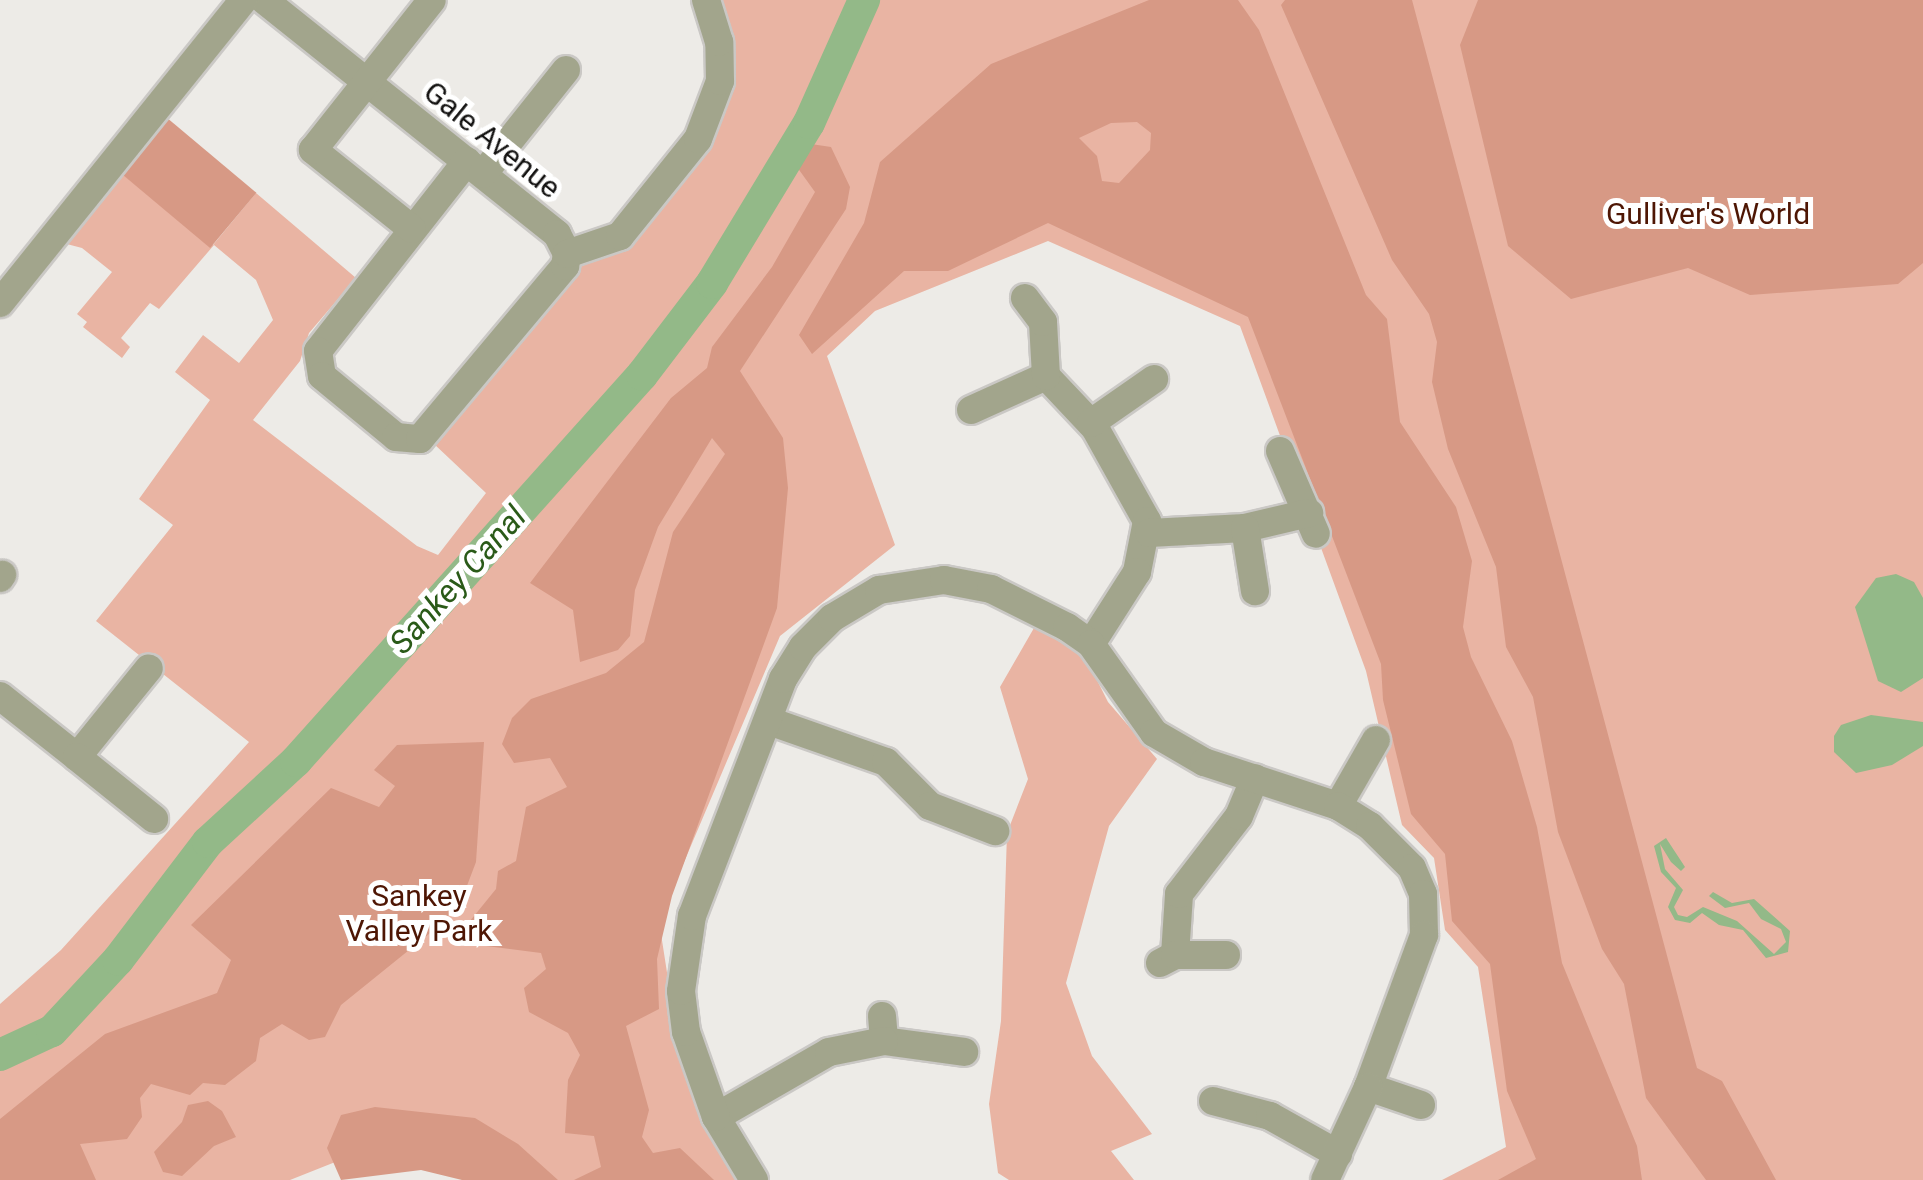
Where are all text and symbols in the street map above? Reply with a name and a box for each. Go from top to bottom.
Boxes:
street label: Gale Avenue [416,74,568,206]
park label: Gulliver's World [1606,196,1810,232]
water label: Sankey Canal [382,498,534,662]
park label: Sankey Valley Park [345,878,493,948]

